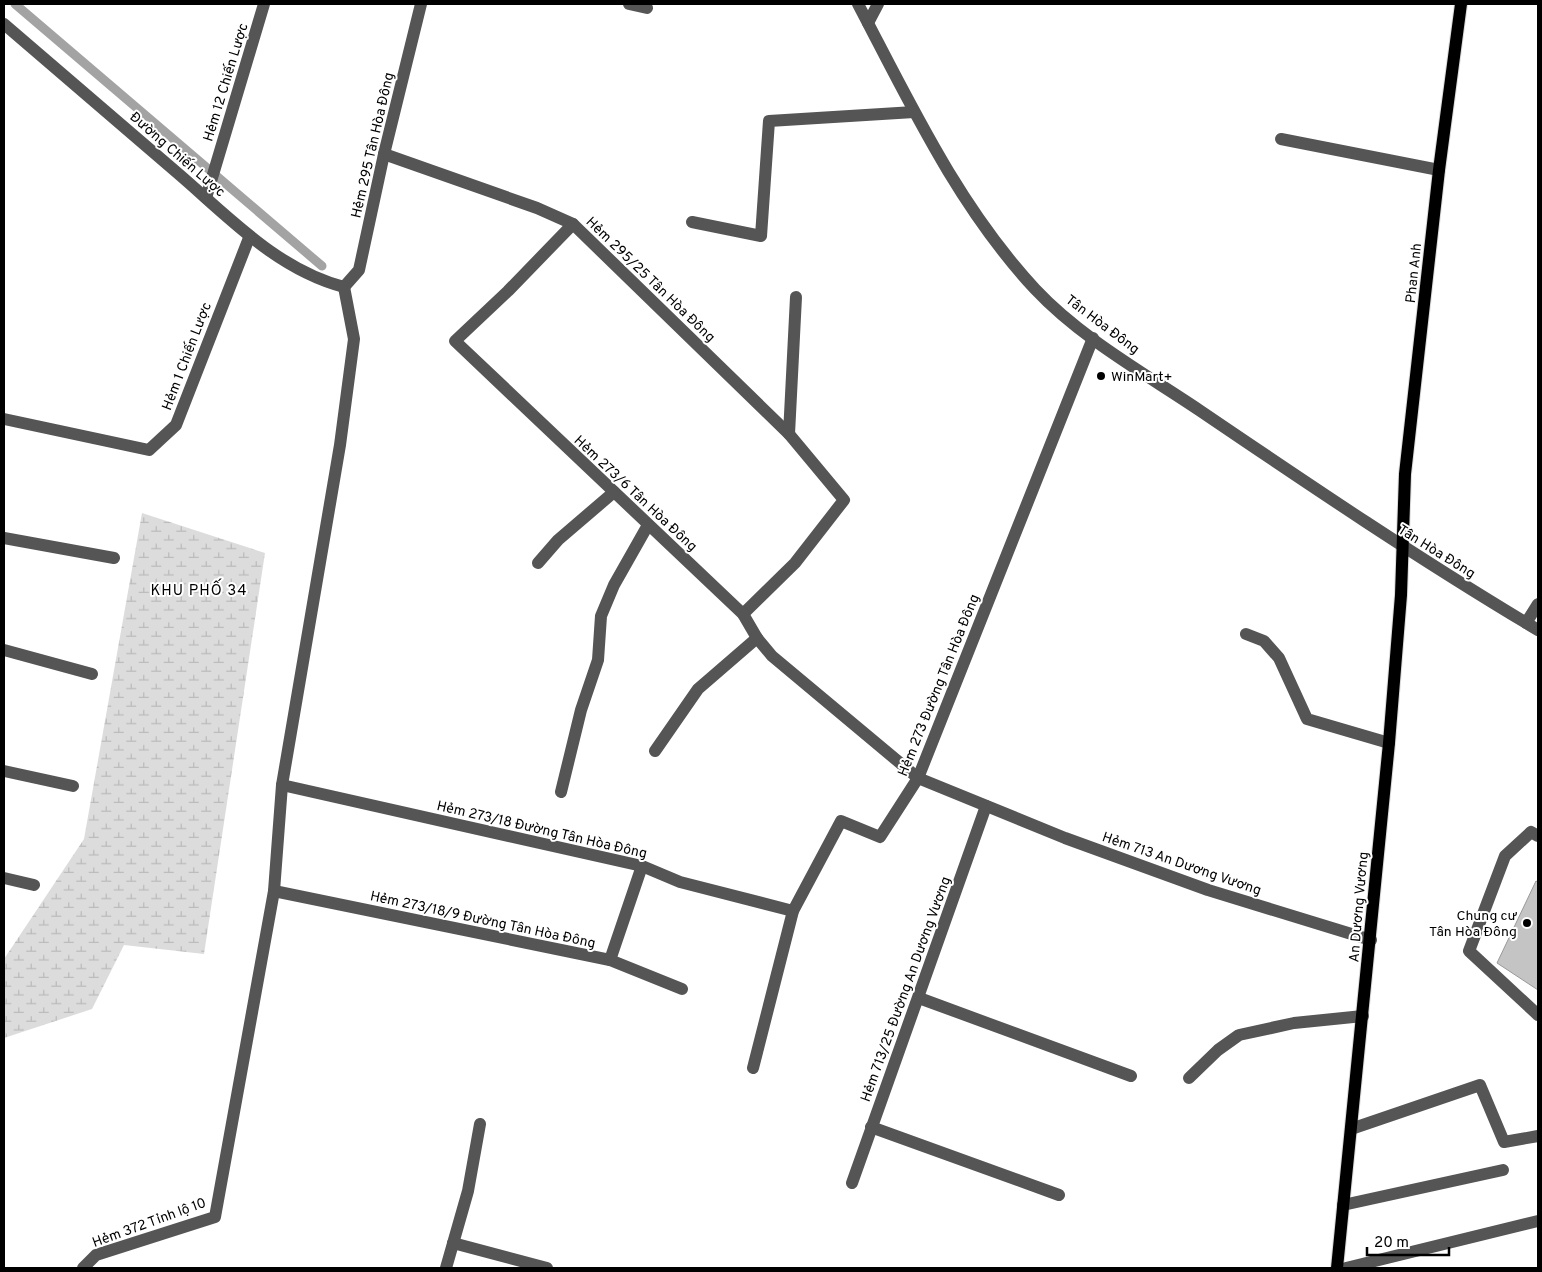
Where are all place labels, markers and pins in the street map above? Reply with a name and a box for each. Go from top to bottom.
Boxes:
place label: WinMart+ [1111,369,1173,386]
marker: WinMart+ [1095,370,1107,382]
place label: Chung cư Tân Hòa Đông [1429,908,1517,941]
marker: Chung cư Tân Hòa Đông [1521,917,1533,929]

